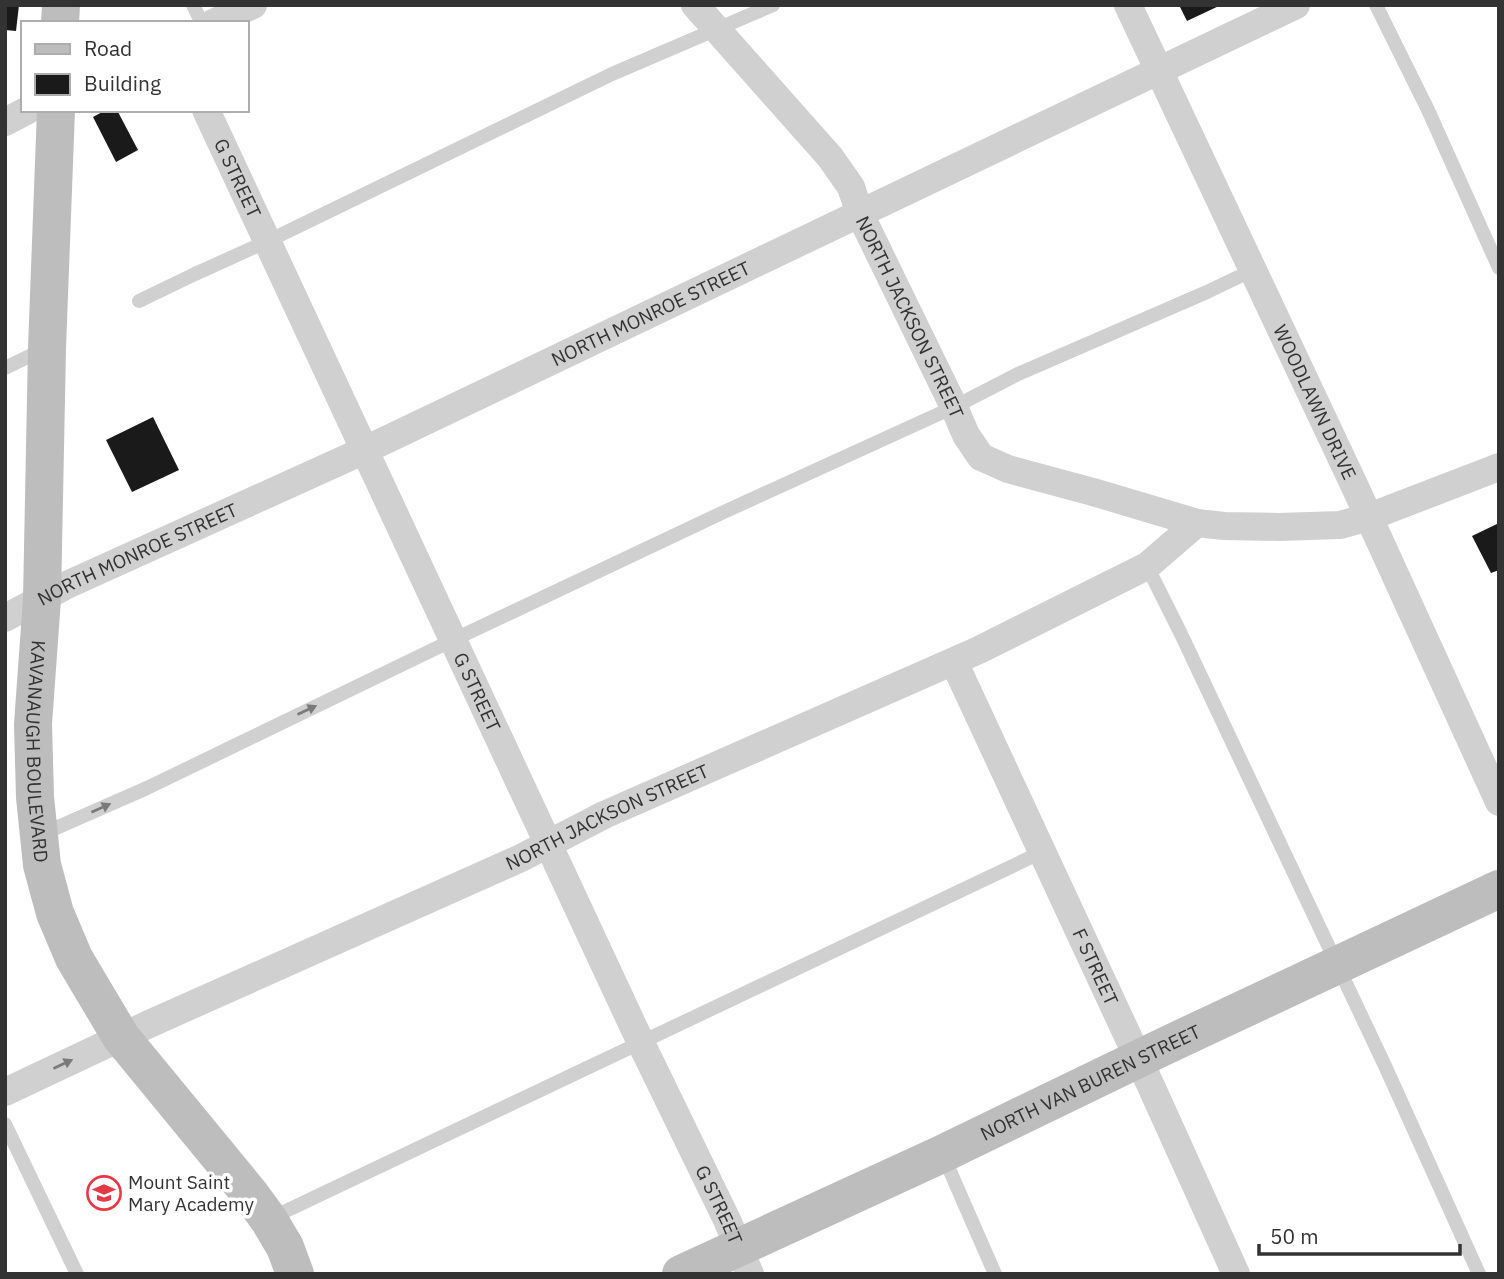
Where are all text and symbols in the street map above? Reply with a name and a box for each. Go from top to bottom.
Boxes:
legend [21,21,248,112]
text: Road [84,34,132,62]
text: Building [84,69,161,97]
street label: G STREET [209,135,266,221]
street label: NORTH JACKSON STREET [851,212,969,422]
street label: NORTH MONROE STREET [547,256,754,371]
street label: WOODLAWN DRIVE [1268,321,1362,484]
street label: NORTH MONROE STREET [33,497,241,611]
street label: KAVANAUGH BOULEVARD [21,639,54,864]
street label: G STREET [449,648,506,735]
one-way arrow [296,704,317,715]
street label: NORTH JACKSON STREET [502,758,712,875]
one-way arrow [91,802,111,814]
street label: F STREET [1067,924,1124,1009]
street label: NORTH VAN BUREN STREET [976,1019,1204,1146]
one-way arrow [53,1059,73,1070]
street label: G STREET [690,1161,748,1248]
place label: Mount Saint Mary Academy [128,1170,254,1216]
school or university icon: Mount Saint Mary Academy [85,1174,123,1212]
scale bar [1259,1212,1460,1256]
text: 50 m [1270,1222,1319,1250]

